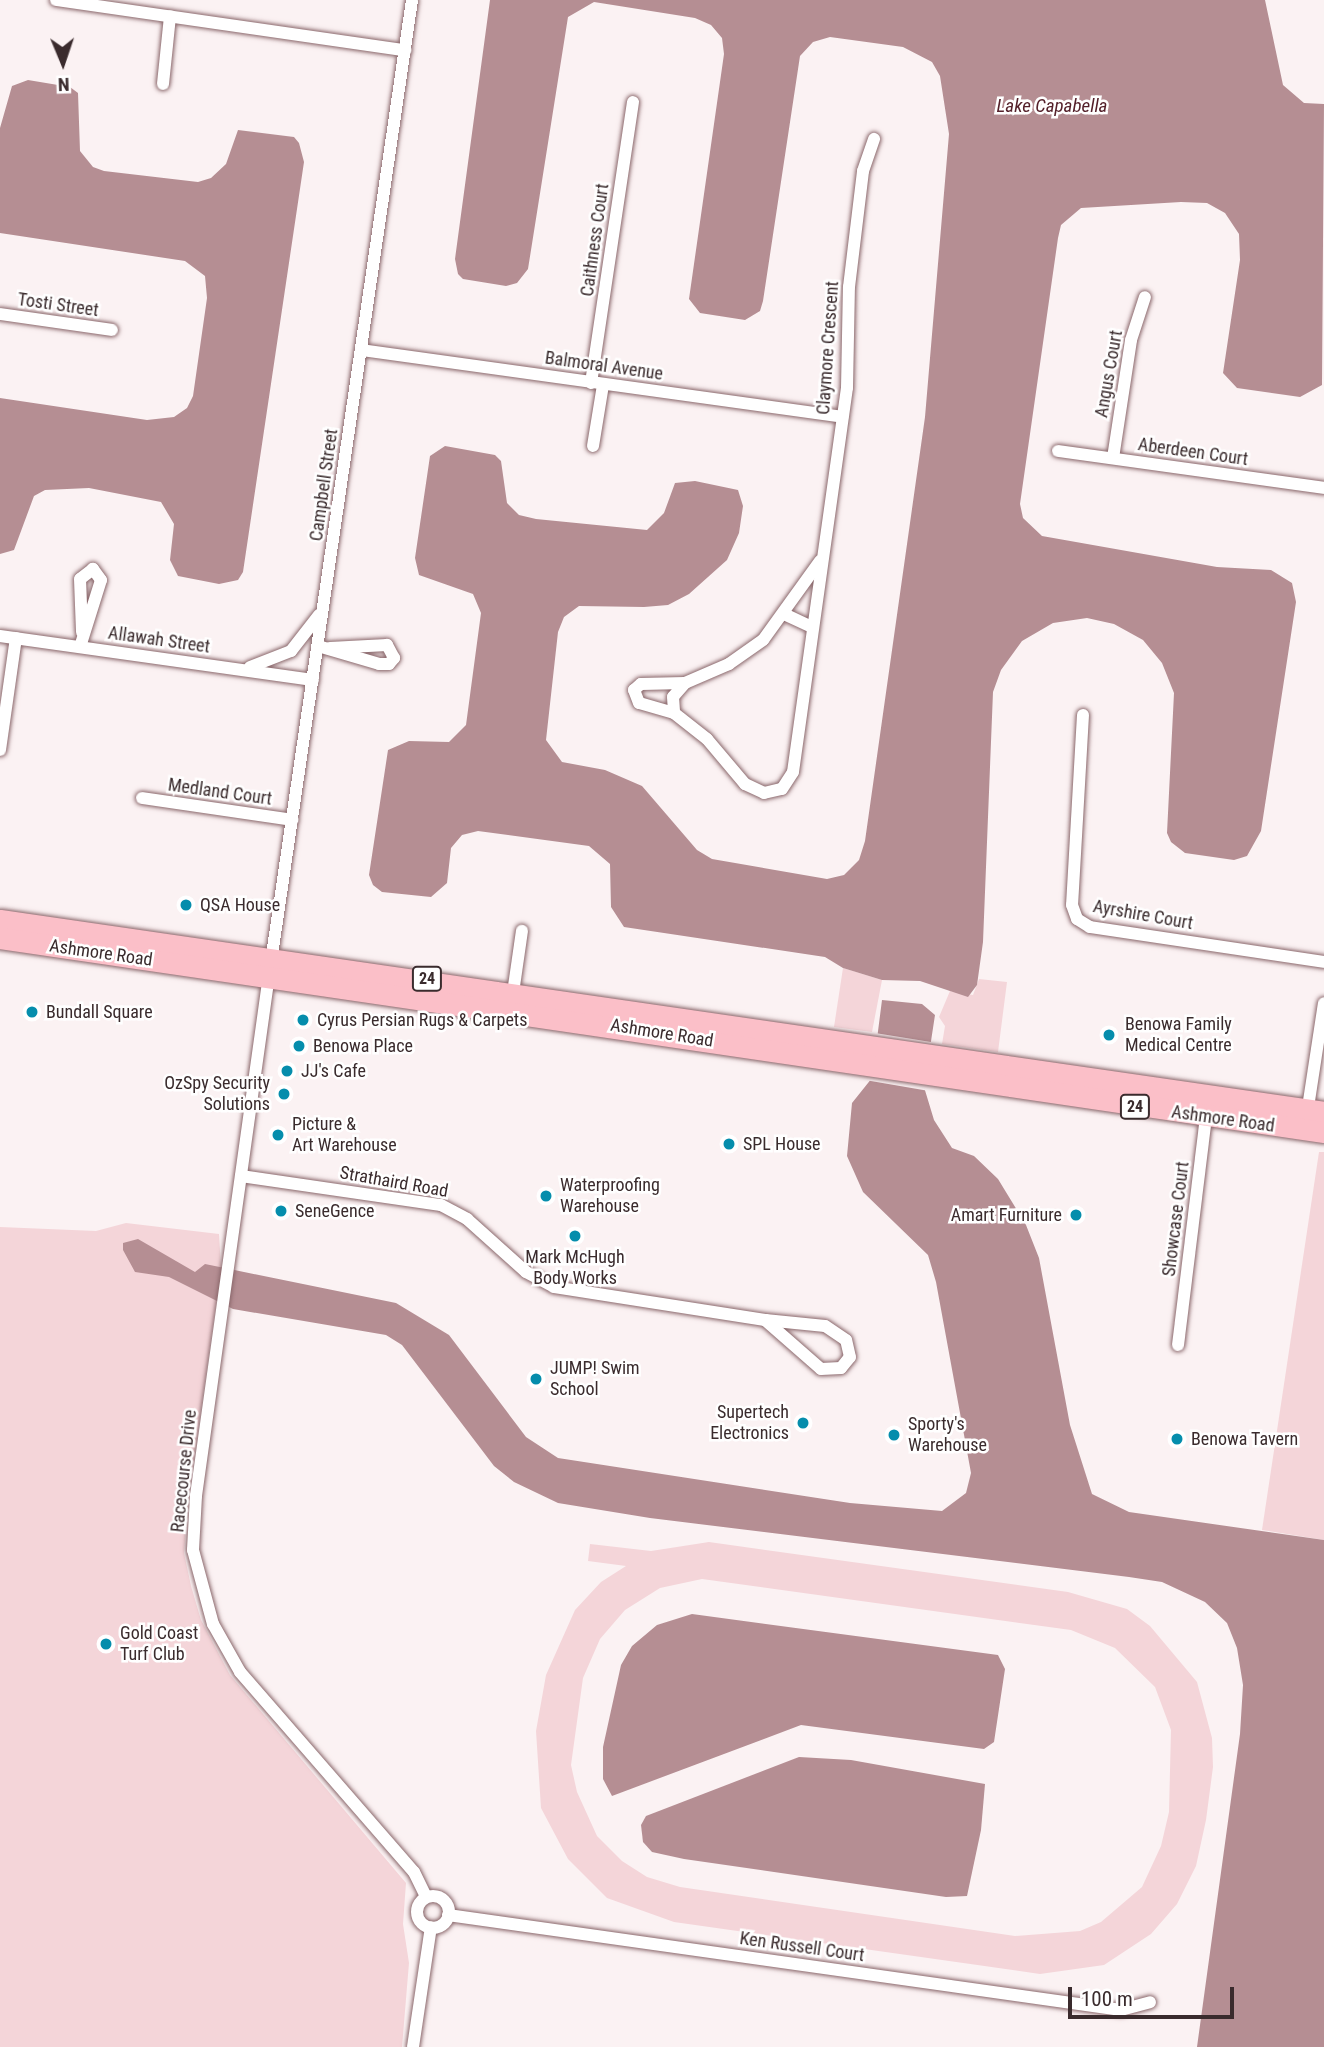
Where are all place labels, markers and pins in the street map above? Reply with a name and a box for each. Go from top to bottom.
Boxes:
place label: QSA House [200,894,280,916]
marker: QSA House [178,897,194,913]
place label: Bundall Square [46,1001,153,1023]
marker: Bundall Square [24,1004,40,1020]
place label: Cyrus Persian Rugs & Carpets [317,1009,527,1031]
marker: Cyrus Persian Rugs & Carpets [295,1012,311,1028]
place label: Benowa Family Medical Centre [1125,1014,1232,1056]
marker: Benowa Family Medical Centre [1099,1025,1119,1045]
place label: Benowa Place [313,1035,413,1057]
marker: Benowa Place [291,1038,307,1054]
place label: JJ's Cafe [301,1060,366,1082]
marker: JJ's Cafe [279,1063,295,1079]
place label: OzSpy Security Solutions [164,1073,270,1116]
marker: OzSpy Security Solutions [276,1086,292,1102]
place label: Picture & Art Warehouse [292,1114,397,1156]
marker: Picture & Art Warehouse [270,1127,286,1143]
place label: SPL House [743,1133,821,1155]
marker: SPL House [721,1136,737,1152]
place label: Waterproofing Warehouse [560,1175,660,1218]
marker: Waterproofing Warehouse [538,1188,554,1204]
place label: SeneGence [295,1200,374,1222]
marker: SeneGence [273,1203,289,1219]
place label: Amart Furniture [951,1204,1062,1226]
marker: Amart Furniture [1068,1207,1084,1223]
marker: Mark McHugh Body Works [567,1228,583,1244]
place label: Mark McHugh Body Works [525,1247,625,1290]
place label: JUMP! Swim School [550,1358,640,1400]
marker: JUMP! Swim School [528,1371,544,1387]
place label: Supertech Electronics [710,1402,789,1444]
place label: Sporty's Warehouse [908,1414,987,1456]
marker: Supertech Electronics [795,1415,811,1431]
marker: Sporty's Warehouse [886,1427,902,1443]
place label: Benowa Tavern [1191,1428,1299,1450]
marker: Benowa Tavern [1169,1431,1185,1447]
place label: Gold Coast Turf Club [120,1623,198,1666]
marker: Gold Coast Turf Club [98,1636,114,1652]

